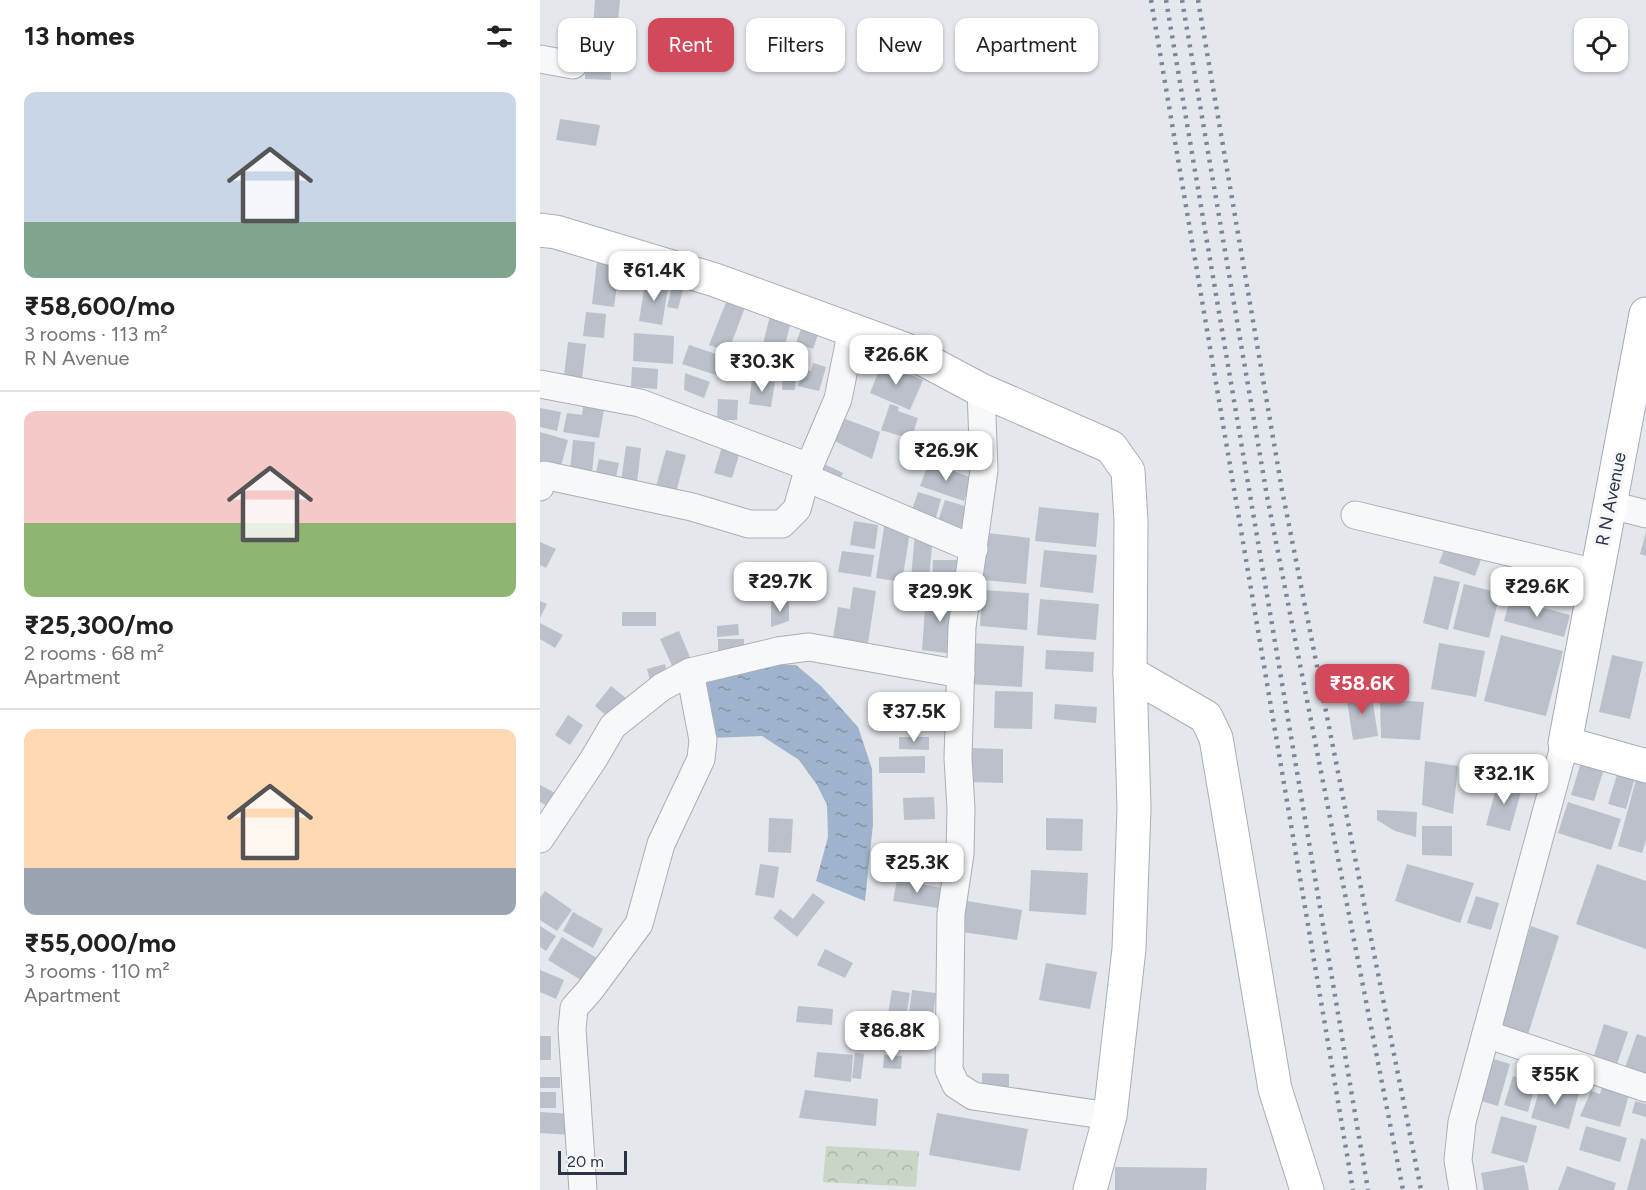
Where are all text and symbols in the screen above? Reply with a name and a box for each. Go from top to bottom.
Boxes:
chip: Buy [558,18,636,72]
chip: Rent [648,18,734,72]
chip: Filters [746,18,845,72]
chip: New [857,18,943,72]
chip: Apartment [955,18,1098,72]
map controls [1574,18,1628,72]
button: locate [1574,18,1628,72]
text: 13 homes [24,20,135,52]
icon: filters [483,20,516,53]
icon: home [216,131,324,239]
pin: ₹61.4K [605,251,703,302]
text: ₹61.4K [623,258,685,282]
text: ₹58,600/mo [24,290,175,322]
text: 3 rooms · 113 m² [24,322,168,346]
pin: ₹26.6K [847,335,945,386]
pin: ₹30.3K [713,342,811,393]
text: ₹26.6K [863,342,929,366]
text: R N Avenue [24,346,130,370]
text: ₹30.3K [729,349,795,373]
pin: ₹26.9K [897,431,995,482]
text: ₹26.9K [913,438,979,462]
icon: home [216,450,324,558]
street label: R N Avenue [1591,450,1631,548]
pin: ₹29.7K [731,562,829,613]
pin: ₹29.6K [1488,567,1586,618]
text: ₹29.7K [748,569,812,593]
pin: ₹29.9K [891,572,989,623]
text: ₹29.6K [1504,574,1570,598]
text: ₹29.9K [907,579,973,603]
text: ₹25,300/mo [24,609,174,641]
text: 2 rooms · 68 m² [24,641,164,665]
pin: ₹58.6K [1313,664,1411,715]
text: Apartment [24,665,121,689]
text: ₹58.6K [1329,671,1395,695]
pin: ₹37.5K [865,692,963,743]
text: ₹37.5K [882,699,946,723]
pin: ₹32.1K [1455,754,1553,805]
text: ₹32.1K [1473,761,1535,785]
icon: home [216,768,324,876]
pin: ₹25.3K [868,843,966,894]
text: ₹25.3K [885,850,949,874]
text: ₹55,000/mo [24,927,176,959]
text: 3 rooms · 110 m² [24,959,170,983]
text: Apartment [24,983,121,1007]
pin: ₹86.8K [843,1011,941,1062]
text: ₹86.8K [859,1018,925,1042]
pin: ₹55K [1519,1055,1591,1106]
text: ₹55K [1531,1062,1579,1086]
scale bar [558,1148,627,1176]
text: 20 m [567,1152,604,1171]

